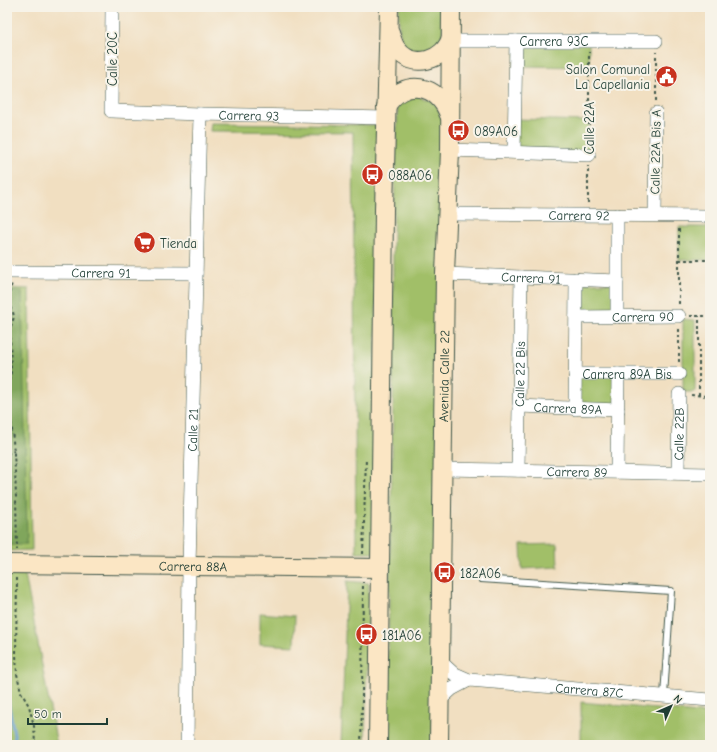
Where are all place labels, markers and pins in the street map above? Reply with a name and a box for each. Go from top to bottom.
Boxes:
place label: Salon Comunal La Capellania [566,62,650,92]
public building icon: Salon Comunal La Capellania [653,63,679,89]
bus stop icon: 089A06 [445,118,471,144]
place label: 089A06 [474,124,518,139]
bus stop icon: 088A06 [360,162,386,188]
place label: 088A06 [388,168,432,183]
supermarket icon: Tienda [132,230,158,256]
place label: Tienda [160,236,197,251]
bus stop icon: 182A06 [431,560,457,586]
place label: 182A06 [460,566,501,581]
bus stop icon: 181A06 [354,622,380,648]
place label: 181A06 [382,628,422,643]

